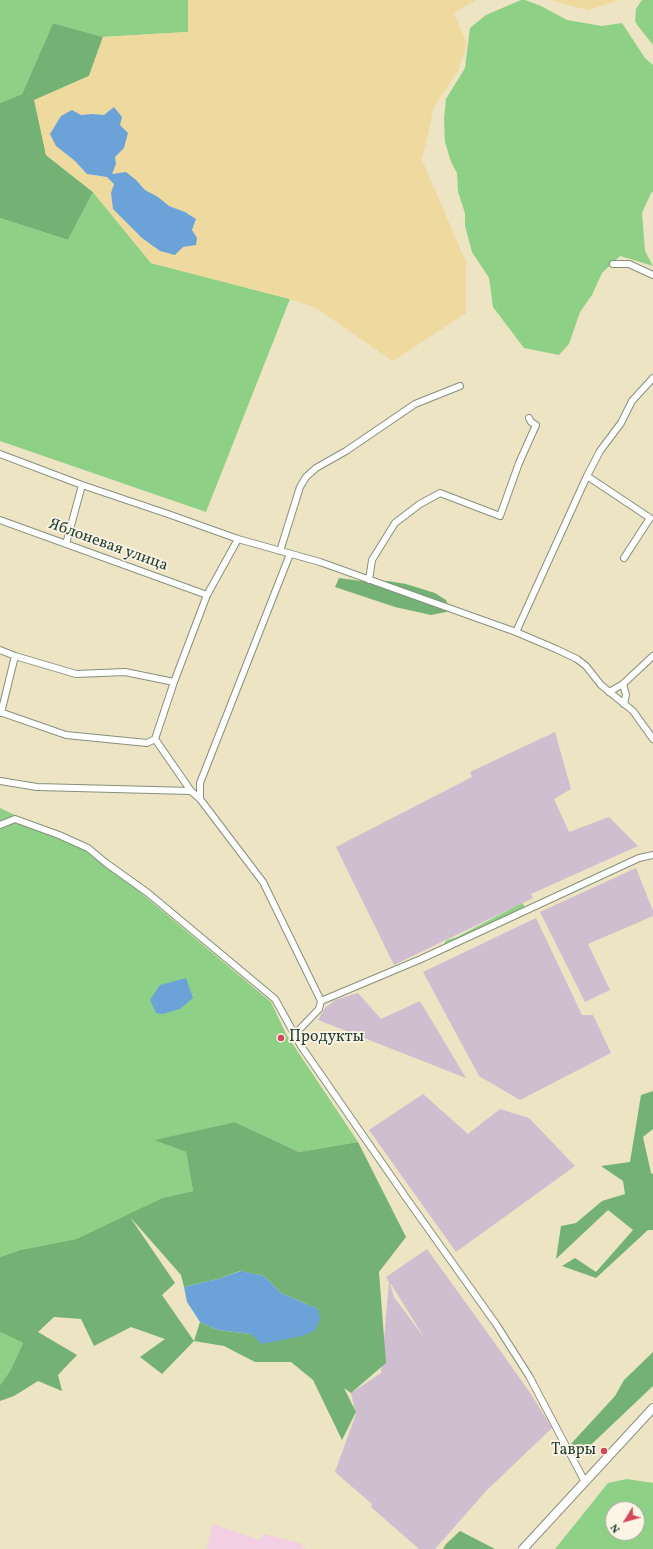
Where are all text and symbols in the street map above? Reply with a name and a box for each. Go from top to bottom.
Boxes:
street label: Яблоневая улица [46,516,170,576]
place label: Продукты [289,1028,364,1048]
marker: Продукты [276,1033,286,1043]
place label: Тавры [551,1441,596,1461]
marker: Тавры [599,1446,609,1456]
north arrow [605,1501,645,1541]
text: N [607,1520,624,1536]

